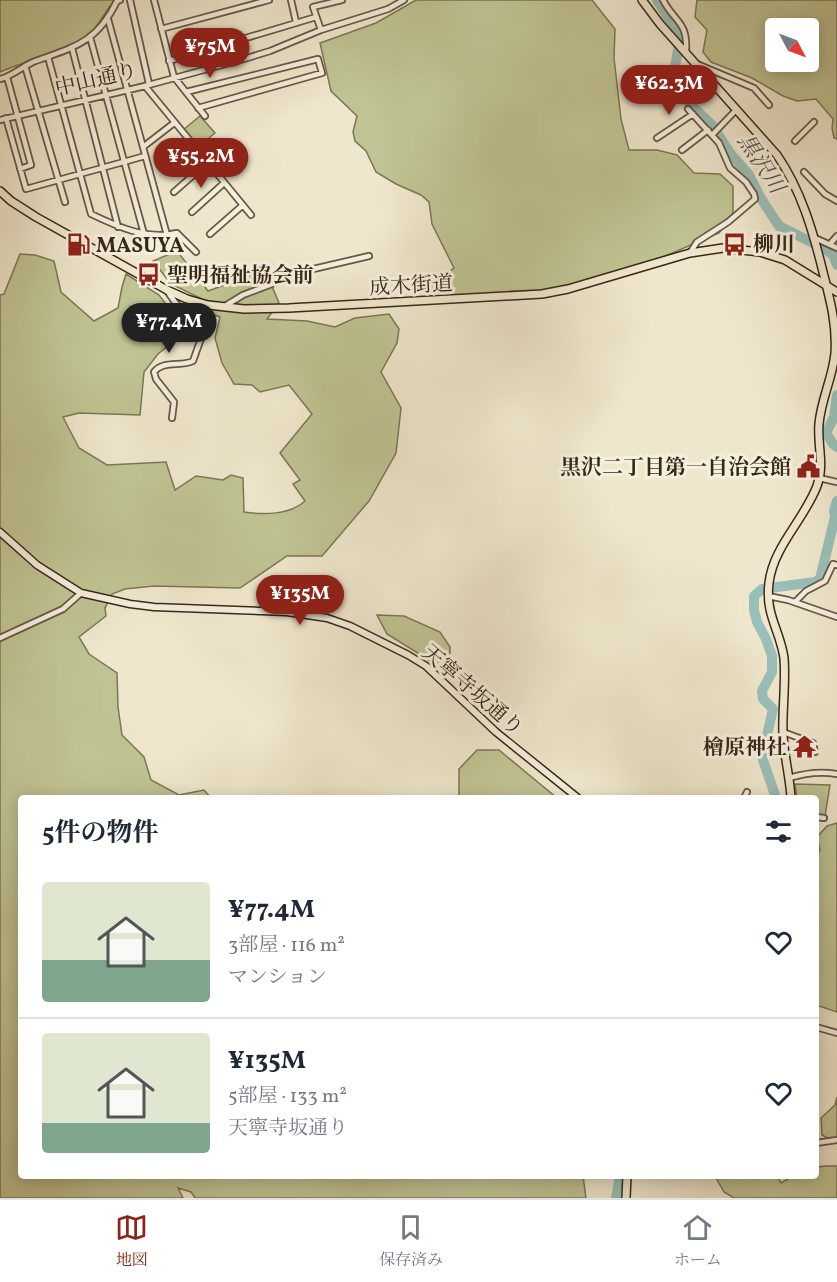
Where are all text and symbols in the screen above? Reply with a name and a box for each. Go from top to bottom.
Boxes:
north arrow [765,18,819,72]
map controls [765,18,819,72]
pin: ¥75M [174,28,246,79]
text: ¥75M [184,33,236,61]
street label: 中山通り [52,57,141,104]
pin: ¥62.3M [620,65,718,116]
text: ¥62.3M [635,70,703,98]
water label: 黒沢川 [729,128,792,202]
pin: ¥55.2M [152,138,250,189]
text: ¥55.2M [167,143,235,171]
bus stop icon: 柳川 [722,231,748,257]
place label: 柳川 [753,231,795,260]
fuel station icon: MASUYA [65,232,91,258]
place label: MASUYA [96,232,184,261]
bus stop icon: 聖明福祉協会前 [136,262,162,288]
place label: 聖明福祉協会前 [167,262,314,291]
street label: 成木街道 [368,270,454,303]
pin: ¥77.4M [120,303,218,354]
text: ¥77.4M [136,308,202,336]
place label: 黒沢二丁目第一自治会館 [560,454,791,483]
public building icon: 黒沢二丁目第一自治会館 [796,454,822,480]
pin: ¥135M [258,575,342,626]
text: ¥135M [270,580,330,608]
street label: 天寧寺坂通り [415,639,529,743]
place label: 檜原神社 [703,734,787,763]
temple icon: 檜原神社 [792,734,818,760]
icon: filters [762,815,795,848]
text: 5件の物件 [42,816,159,852]
text: ¥77.4M [228,892,315,928]
icon: home [90,906,162,978]
icon: heart [762,926,795,959]
text: 3部屋 · 116 m² [228,932,345,960]
text: マンション [228,964,327,992]
text: ¥135M [228,1043,306,1079]
icon: home [90,1057,162,1129]
icon: heart [762,1077,795,1110]
text: 5部屋 · 133 m² [228,1083,347,1111]
text: 天寧寺坂通り [228,1115,348,1143]
tab: 地図 [115,1211,148,1272]
tab: 保存済み [379,1211,443,1272]
tab: ホーム [674,1211,722,1272]

